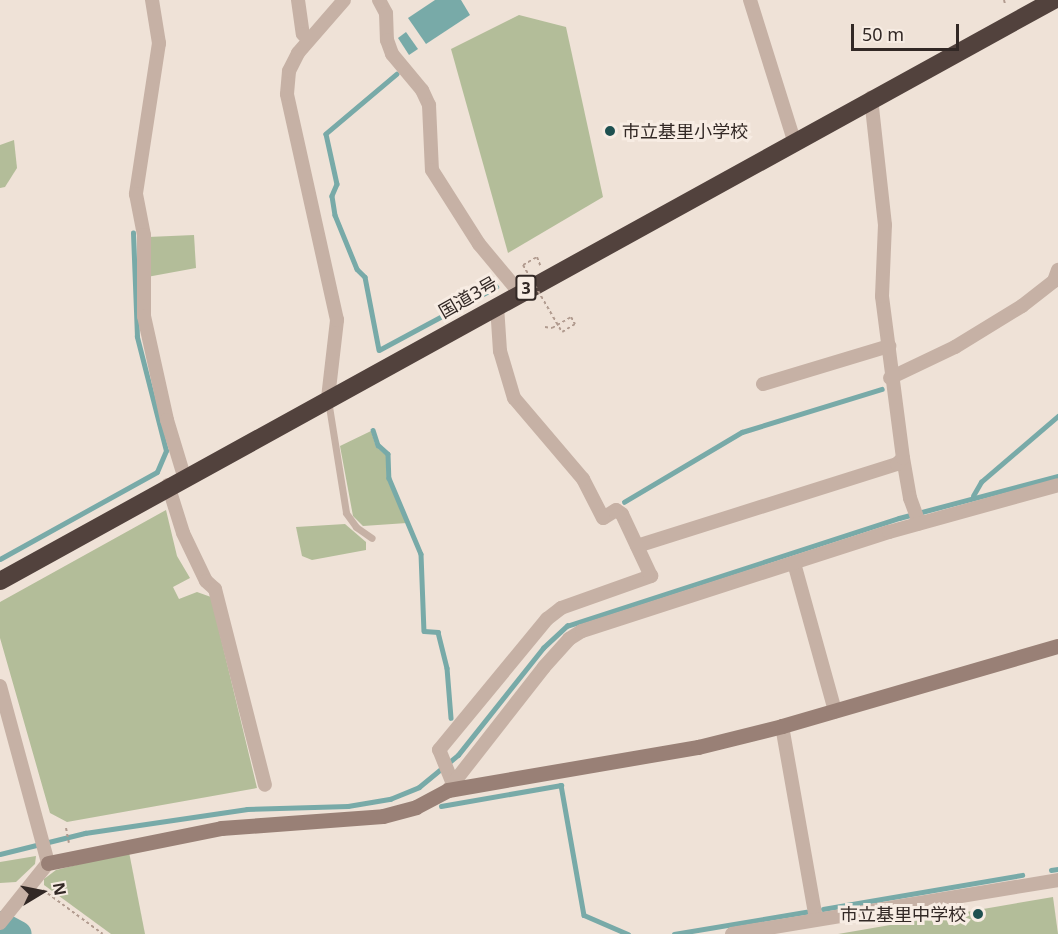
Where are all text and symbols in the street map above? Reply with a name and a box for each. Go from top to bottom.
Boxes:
scale bar [854,12,962,50]
text: 50 m [862,22,904,46]
place label: 市立基里小学校 [622,120,748,142]
marker: 市立基里小学校 [603,124,617,138]
street label: 国道3号 [435,272,501,322]
road number: 3 [514,275,538,301]
north arrow [12,862,72,922]
text: N [48,881,72,897]
place label: 市立基里中学校 [840,903,966,925]
marker: 市立基里中学校 [971,907,985,921]

